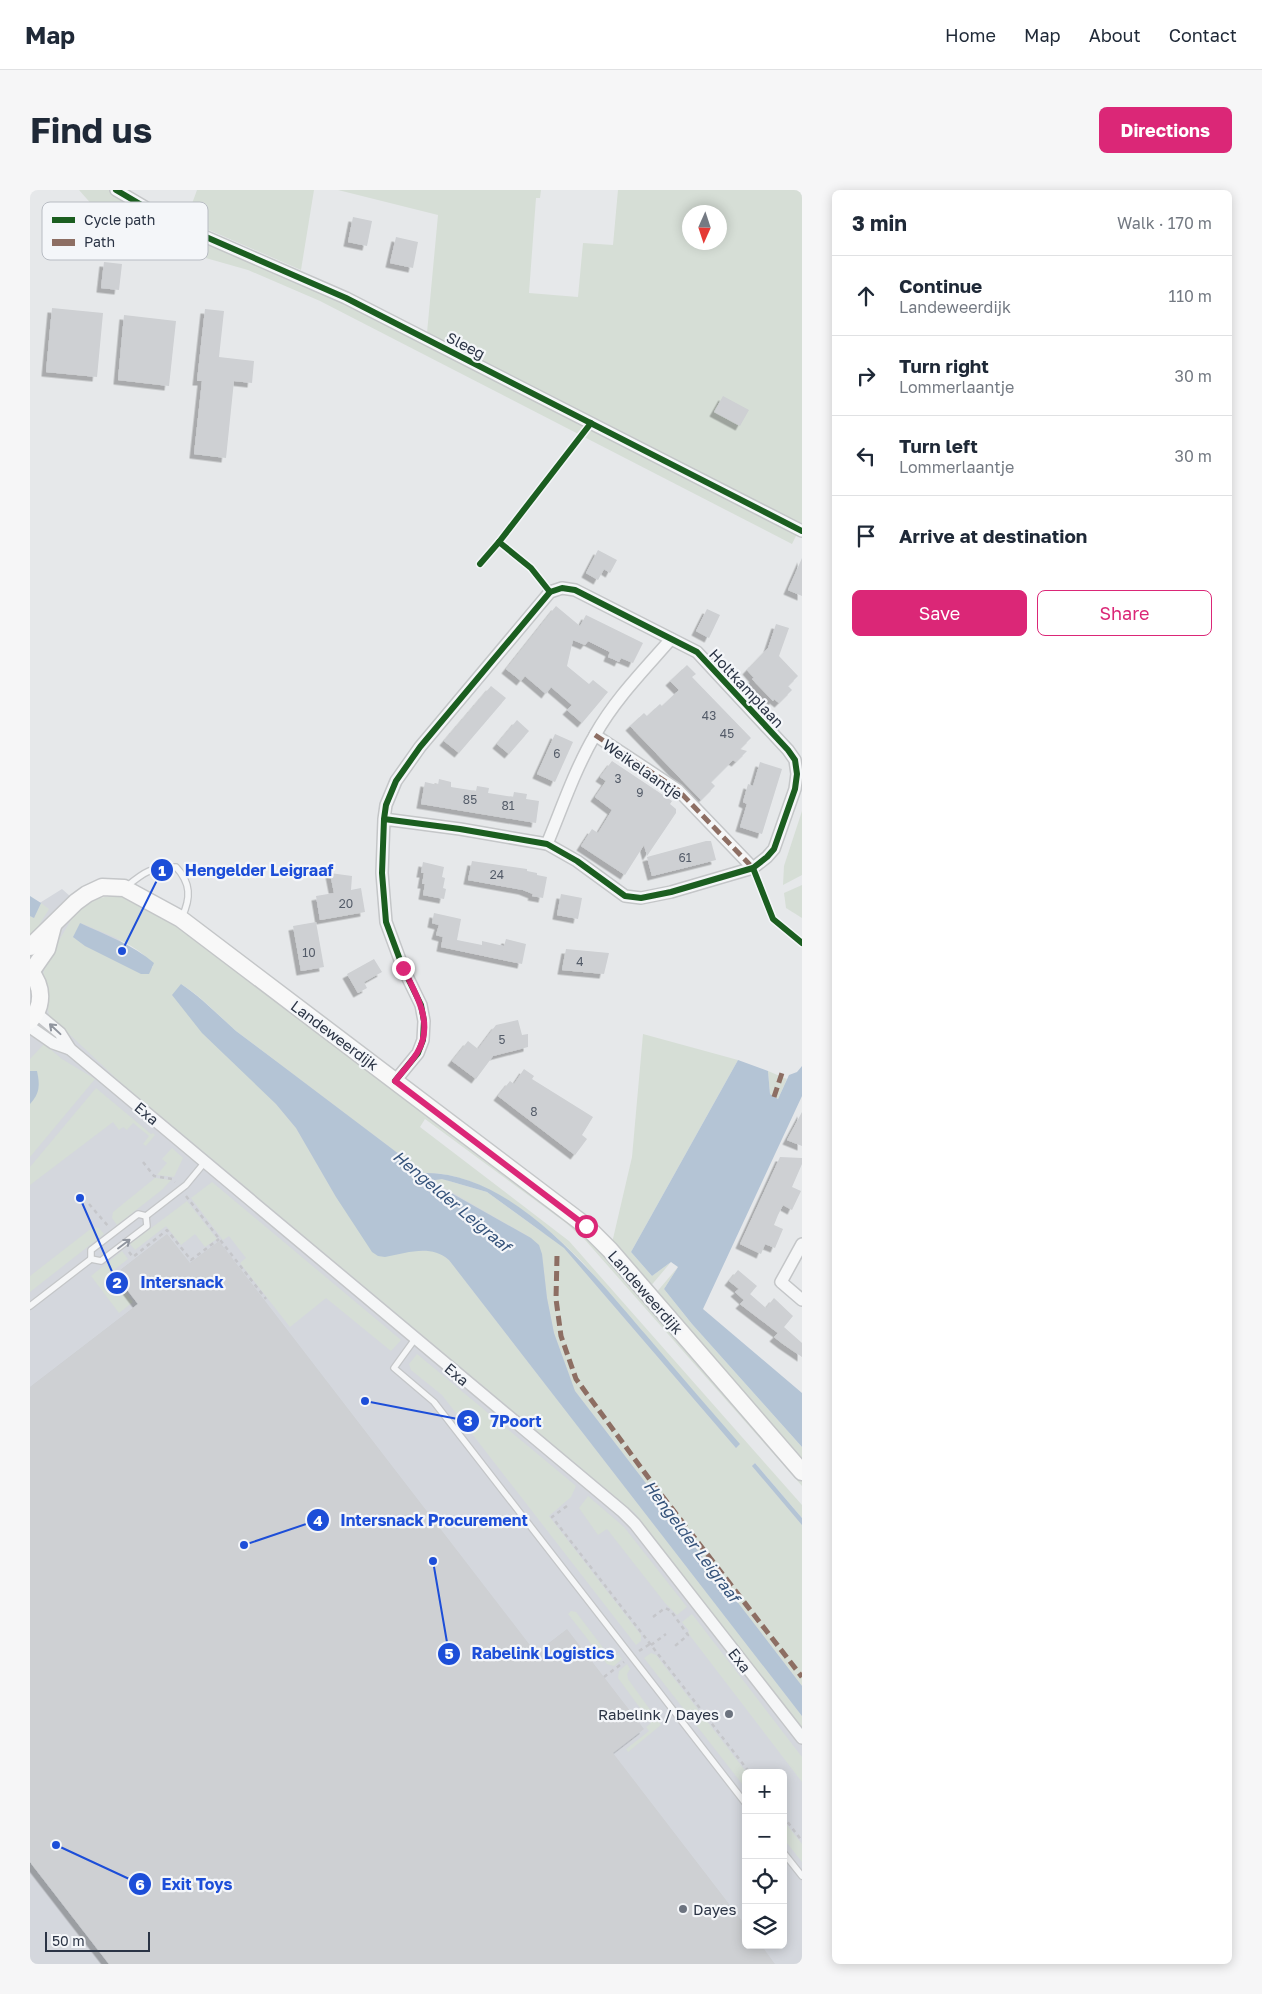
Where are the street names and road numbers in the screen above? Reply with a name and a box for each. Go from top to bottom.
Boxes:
street label: Sleeg [444,328,488,362]
street label: Holtkamplaan [706,645,788,731]
street label: Weikelaantje [600,735,686,803]
street label: Landeweerdijk [288,996,383,1074]
street label: Exa [131,1098,163,1128]
street label: Landeweerdijk [605,1246,688,1338]
street label: Exa [441,1359,473,1389]
street label: Exa [725,1644,755,1676]

